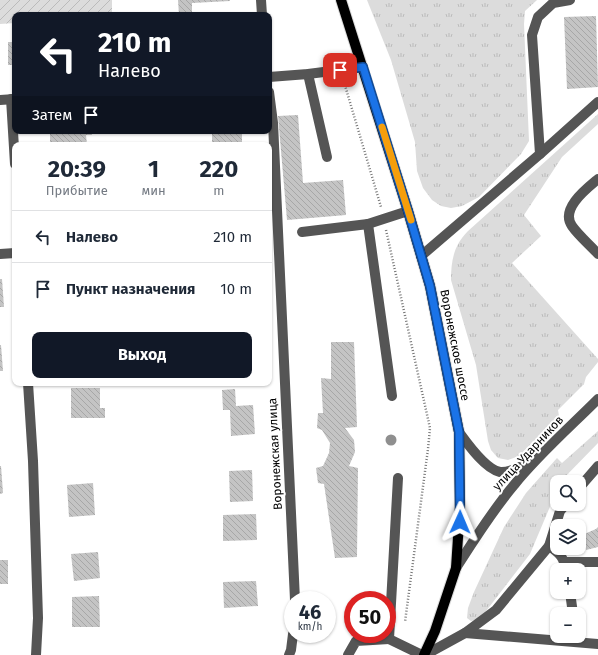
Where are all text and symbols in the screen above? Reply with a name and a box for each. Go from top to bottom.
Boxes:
text: 210 m [98,26,172,59]
icon: left [32,28,84,80]
pin [323,53,357,87]
icon: arrive [329,59,351,81]
text: Налево [98,60,161,82]
icon: arrive [80,104,102,126]
text: Затем [32,106,72,124]
text: 20:39 [48,155,106,183]
text: 1 [148,155,159,183]
text: 220 [199,155,238,183]
text: Прибытие [46,183,108,198]
text: мин [142,183,166,198]
text: m [213,183,224,198]
icon: left [32,226,54,248]
text: Налево [66,228,118,246]
text: 210 m [213,228,252,246]
icon: arrive [32,278,54,300]
text: Пункт назначения [66,280,195,298]
text: 10 m [220,280,252,298]
street label: Воронежское шоссе [437,288,473,402]
button: Выход [32,332,252,378]
street label: Воронежская улица [265,398,285,510]
street label: улица Ударников [490,413,566,493]
map controls [550,475,586,643]
button: search [550,475,586,511]
position arrow [439,501,481,543]
button: layers [550,519,586,555]
button: + [550,563,586,599]
speed limit sign: 50 [344,591,396,643]
text: 46 [299,600,321,624]
button: − [550,607,586,643]
text: km/h [298,621,322,633]

